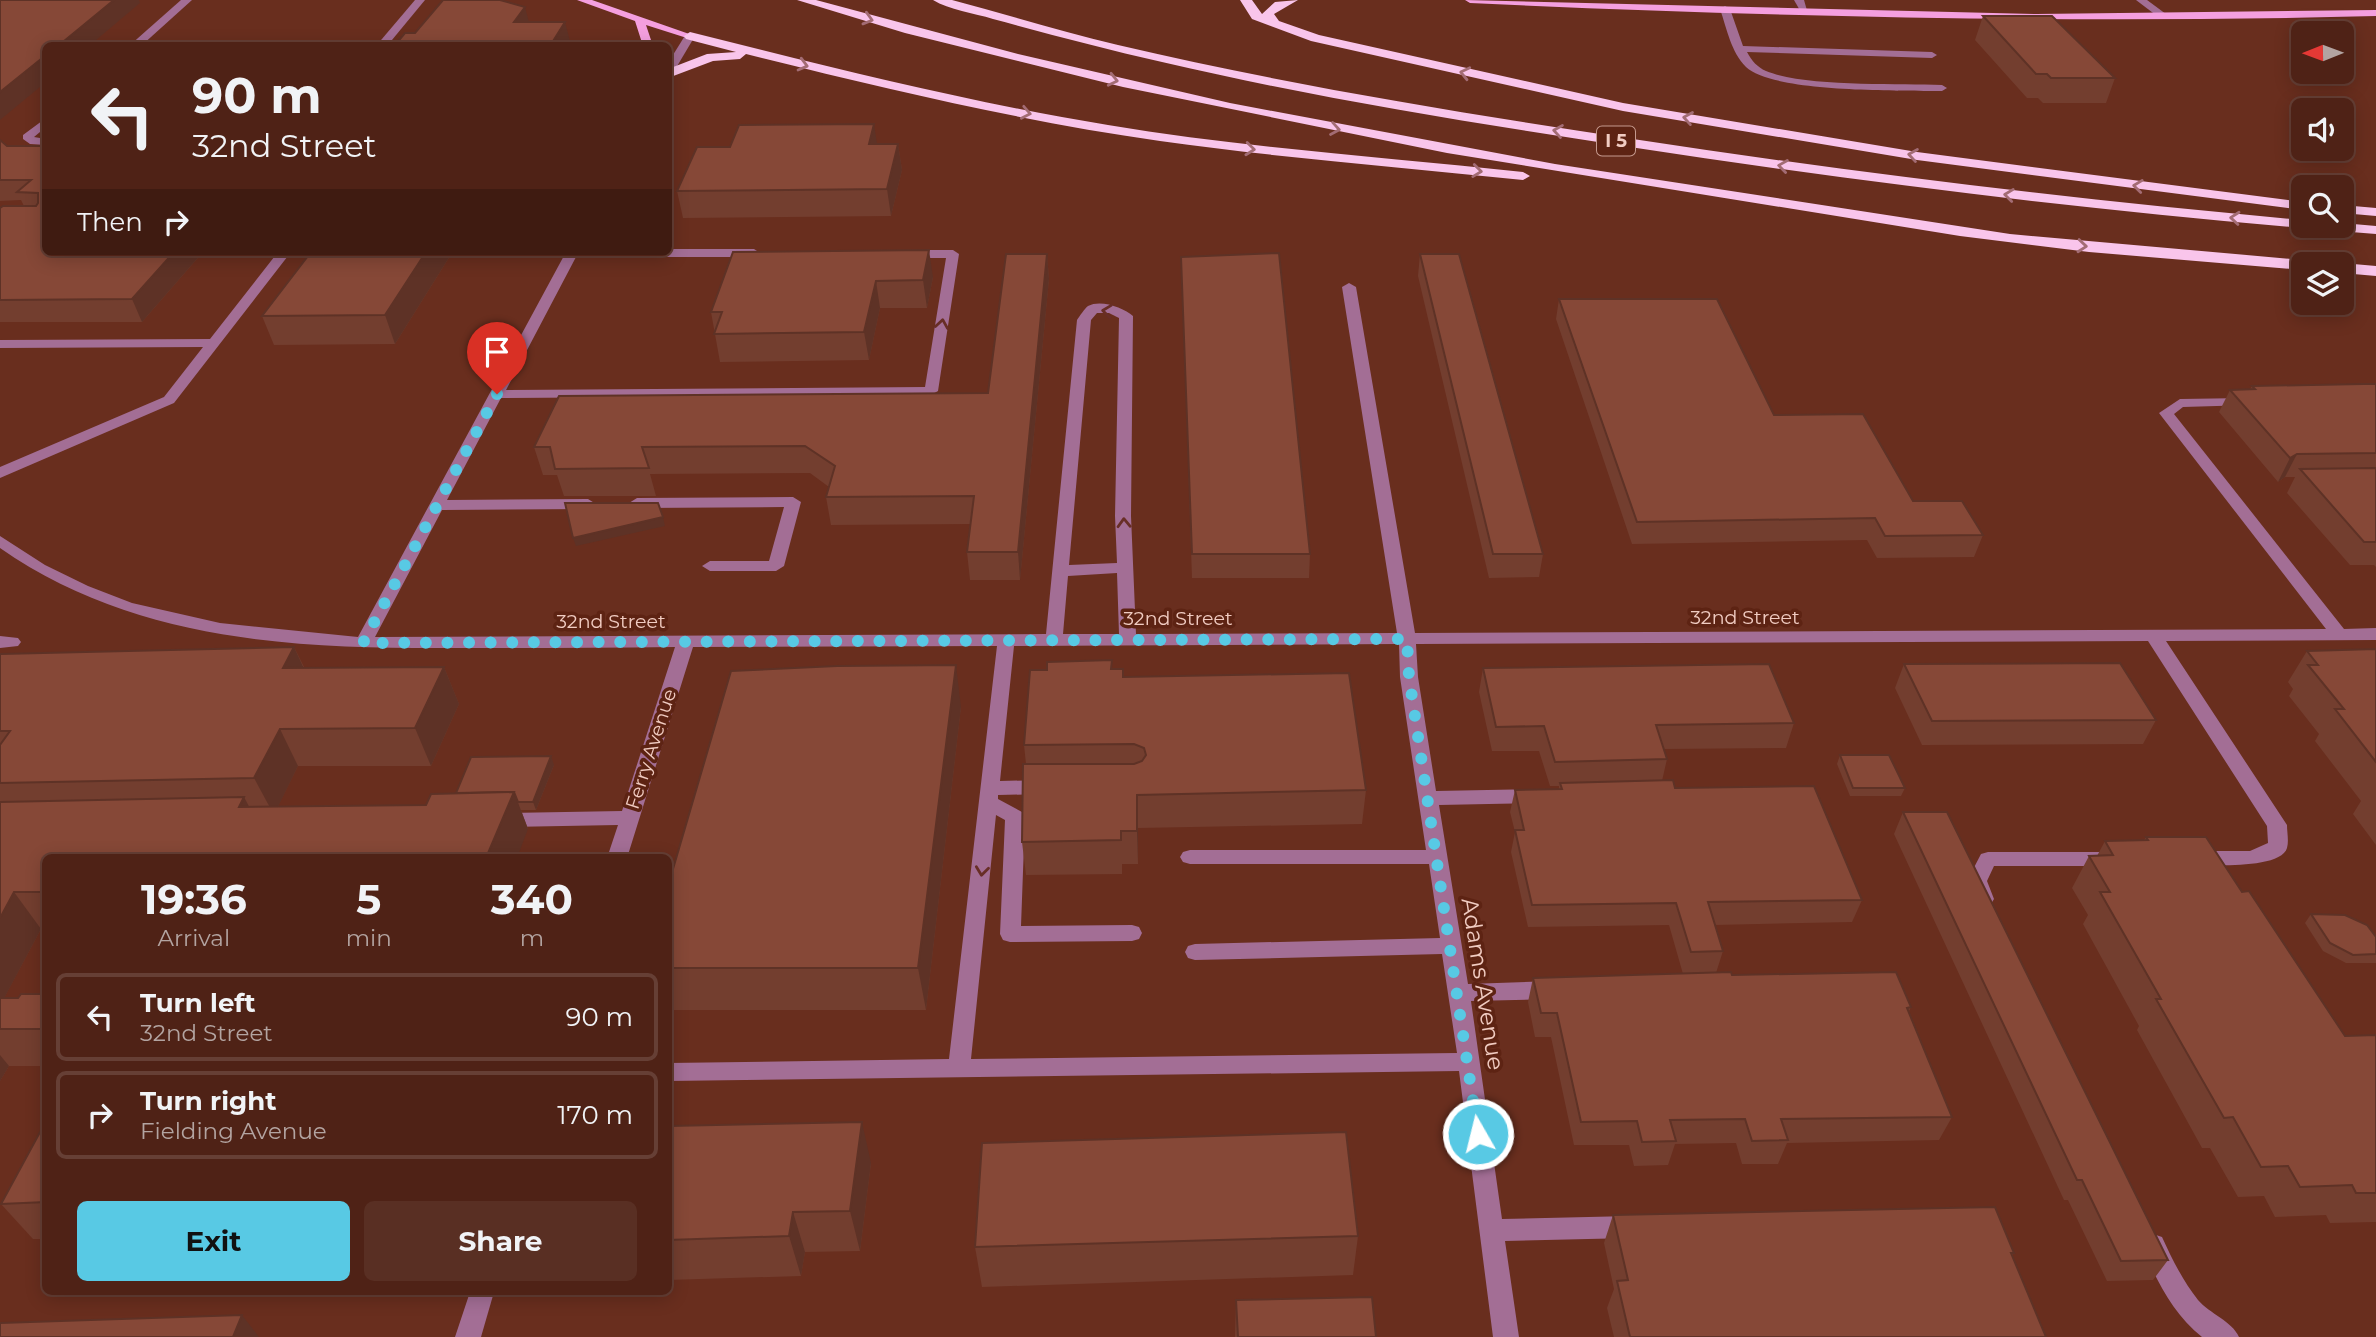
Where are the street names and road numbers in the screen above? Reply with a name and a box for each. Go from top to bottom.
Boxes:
road number: I 5 [1597,126,1635,156]
street label: 32nd Street [1690,606,1800,629]
street label: 32nd Street [1123,607,1233,630]
street label: 32nd Street [556,610,666,633]
street label: Ferry Avenue [621,686,681,812]
street label: Adams Avenue [1456,896,1510,1072]

